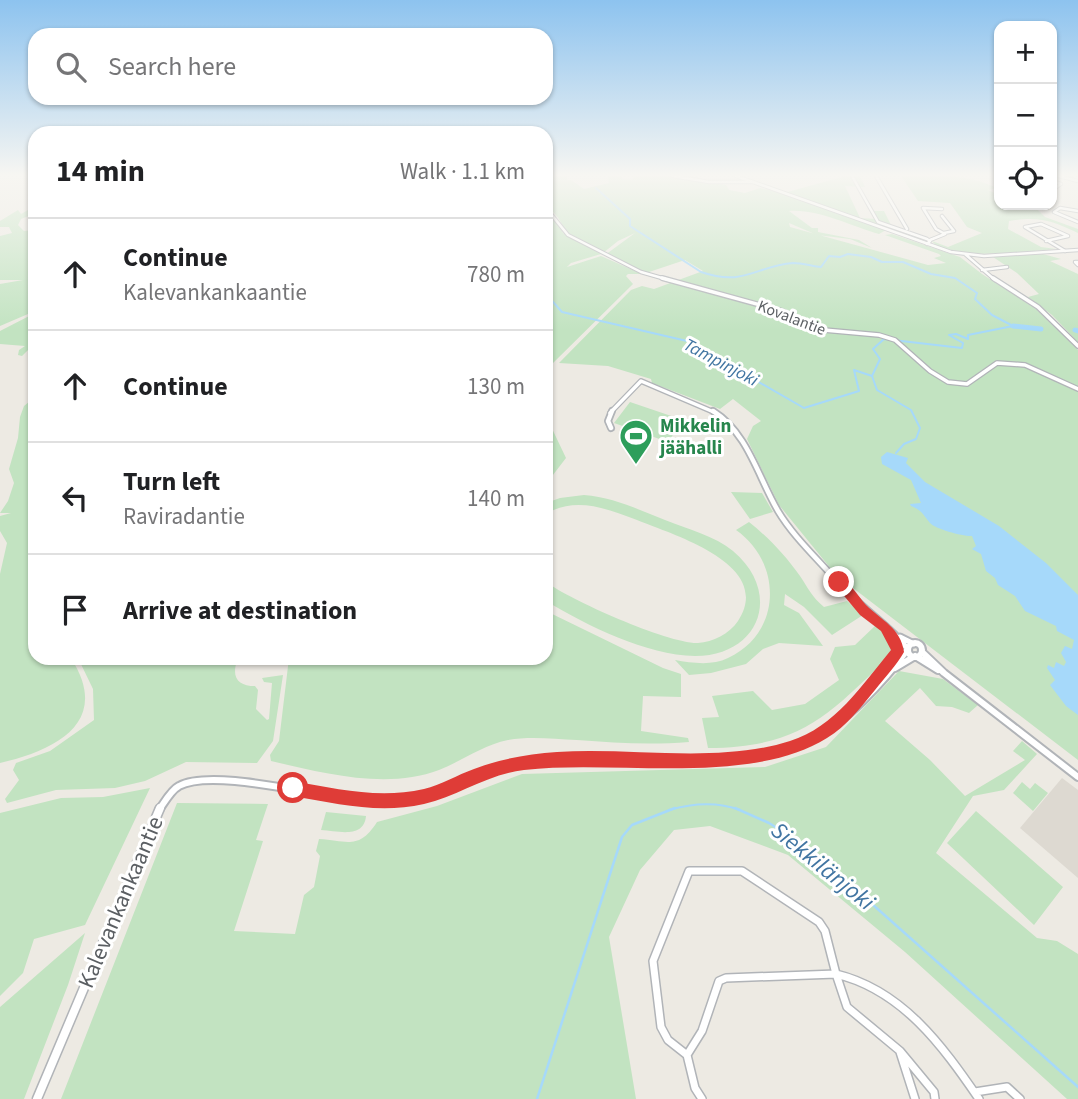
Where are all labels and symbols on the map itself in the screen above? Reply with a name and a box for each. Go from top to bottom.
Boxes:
street label: Kovalantie [754,295,829,341]
water label: Tampinjoki [679,332,763,393]
place label: Mikkelin jäähalli [659,413,731,462]
sports icon: Mikkelin jäähalli [617,417,655,466]
route end [823,566,854,597]
route start [277,772,308,803]
street label: Kalevankankaantie [69,811,172,993]
water label: Siekkilänjoki [763,814,882,919]

